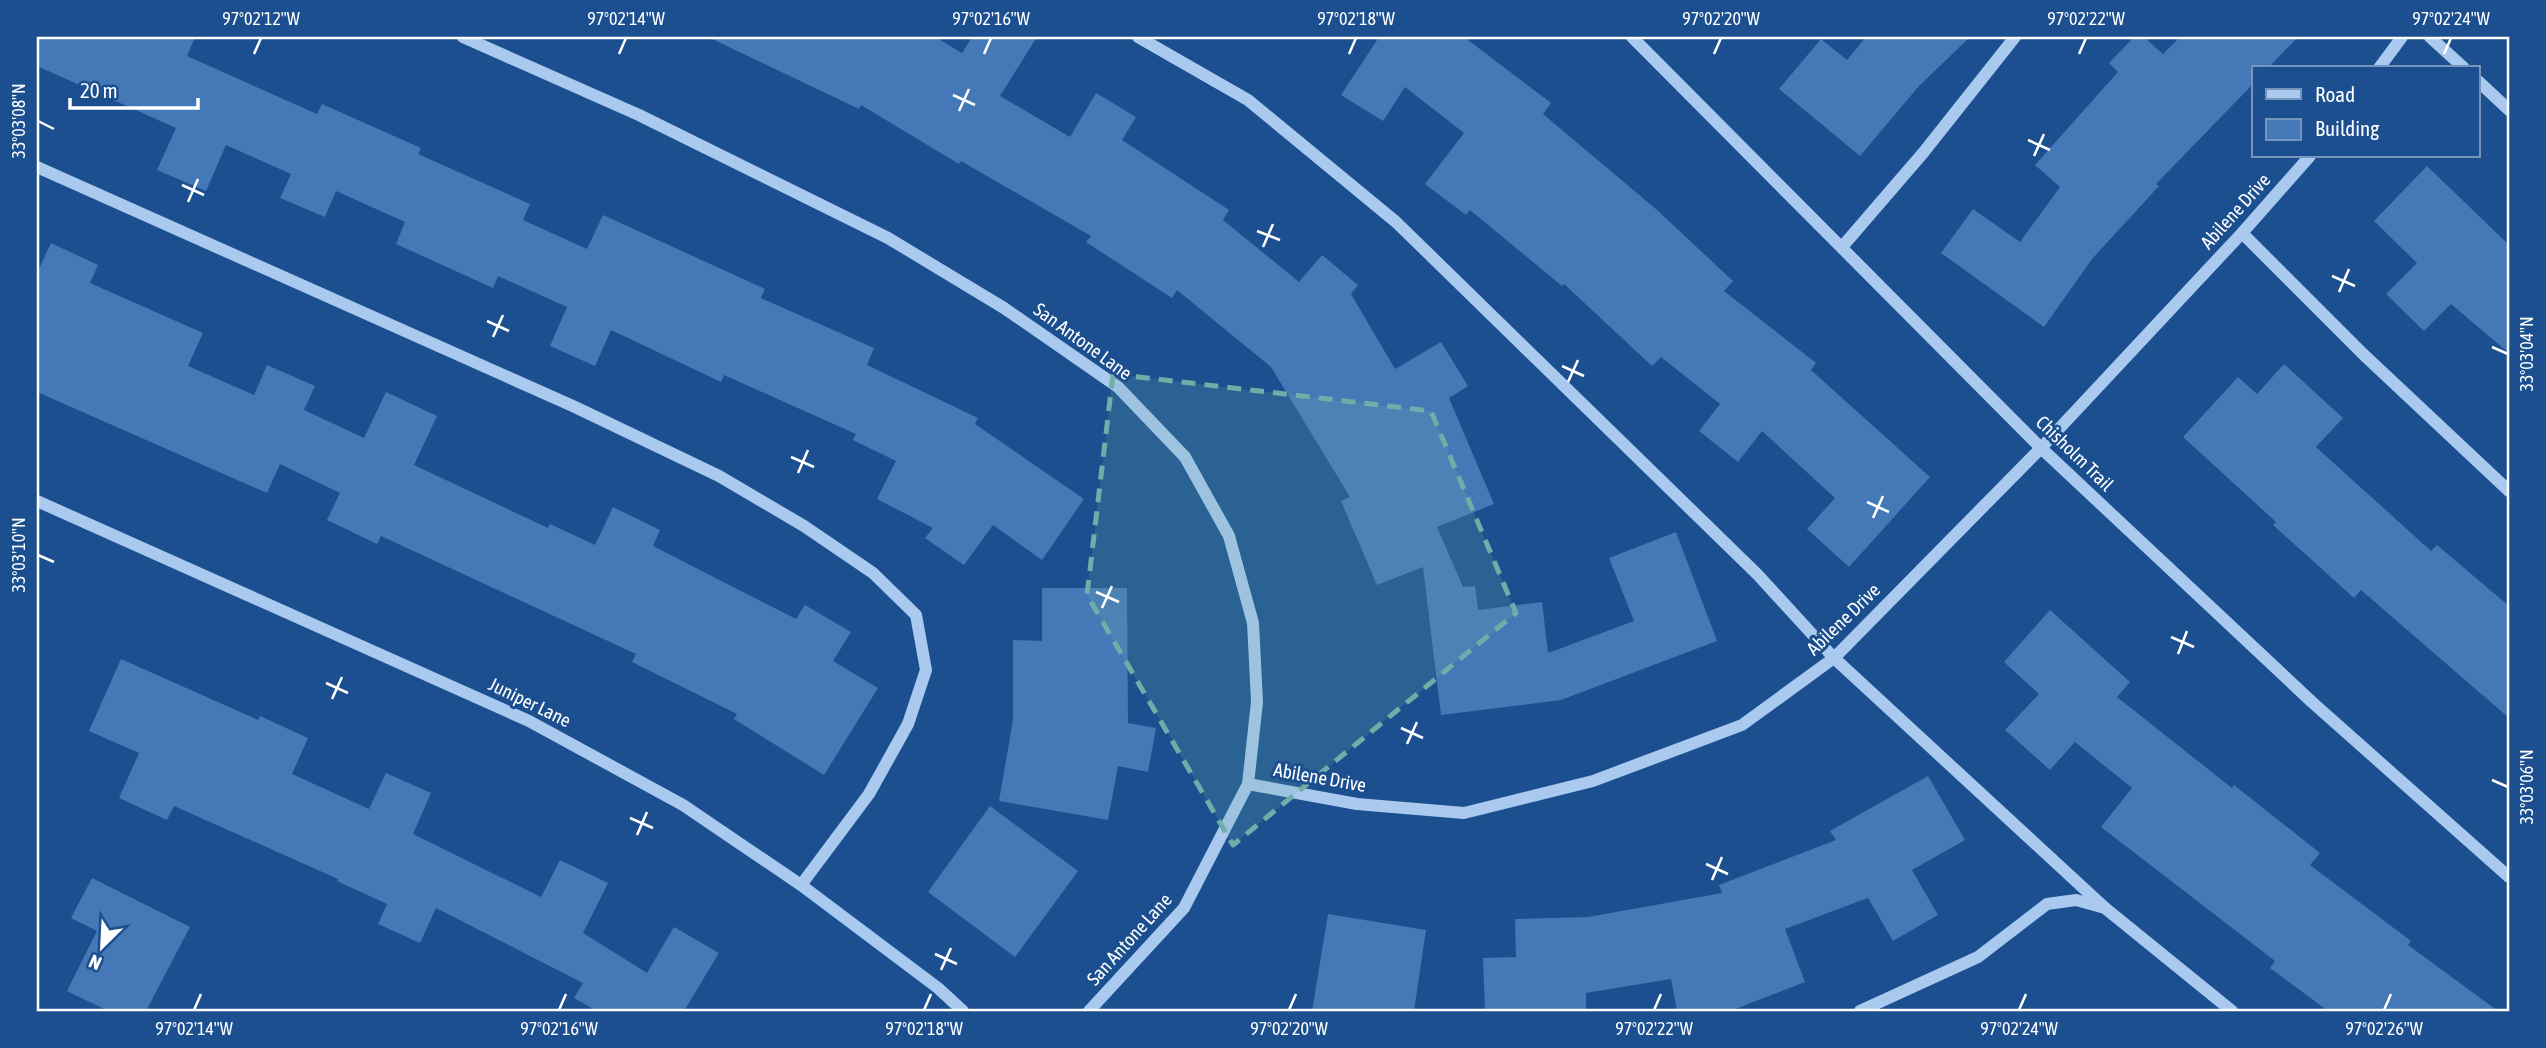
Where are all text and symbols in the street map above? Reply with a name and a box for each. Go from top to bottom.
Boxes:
text: 97°02'12"W [222,8,300,29]
text: 97°02'14"W [587,8,665,29]
text: 97°02'16"W [952,8,1030,29]
text: 97°02'18"W [1317,8,1395,29]
text: 97°02'20"W [1682,8,1760,29]
text: 97°02'22"W [2047,8,2125,29]
text: 97°02'24"W [2412,8,2490,29]
scale bar [70,66,198,110]
legend [2252,66,2480,158]
text: 20 m [80,78,118,102]
text: Road [2315,82,2355,106]
text: 33°03'08"N [8,83,29,159]
text: Building [2315,116,2379,140]
street label: Abilene Drive [2196,169,2274,253]
street label: San Antone Lane [1030,298,1136,384]
text: 33°03'04"N [2516,316,2537,392]
street label: Chisholm Trail [2032,411,2118,495]
text: 33°03'10"N [8,517,29,593]
street label: Abilene Drive [1802,579,1884,659]
street label: Juniper Lane [485,673,575,731]
text: 33°03'06"N [2516,749,2537,825]
street label: Abilene Drive [1272,758,1368,796]
street label: San Antone Lane [1082,889,1176,989]
north arrow [66,912,136,982]
text: N [85,950,105,975]
text: 97°02'14"W [155,1018,233,1039]
text: 97°02'16"W [520,1018,598,1039]
text: 97°02'18"W [885,1018,963,1039]
text: 97°02'20"W [1250,1018,1328,1039]
text: 97°02'22"W [1615,1018,1693,1039]
text: 97°02'24"W [1980,1018,2058,1039]
text: 97°02'26"W [2345,1018,2423,1039]

